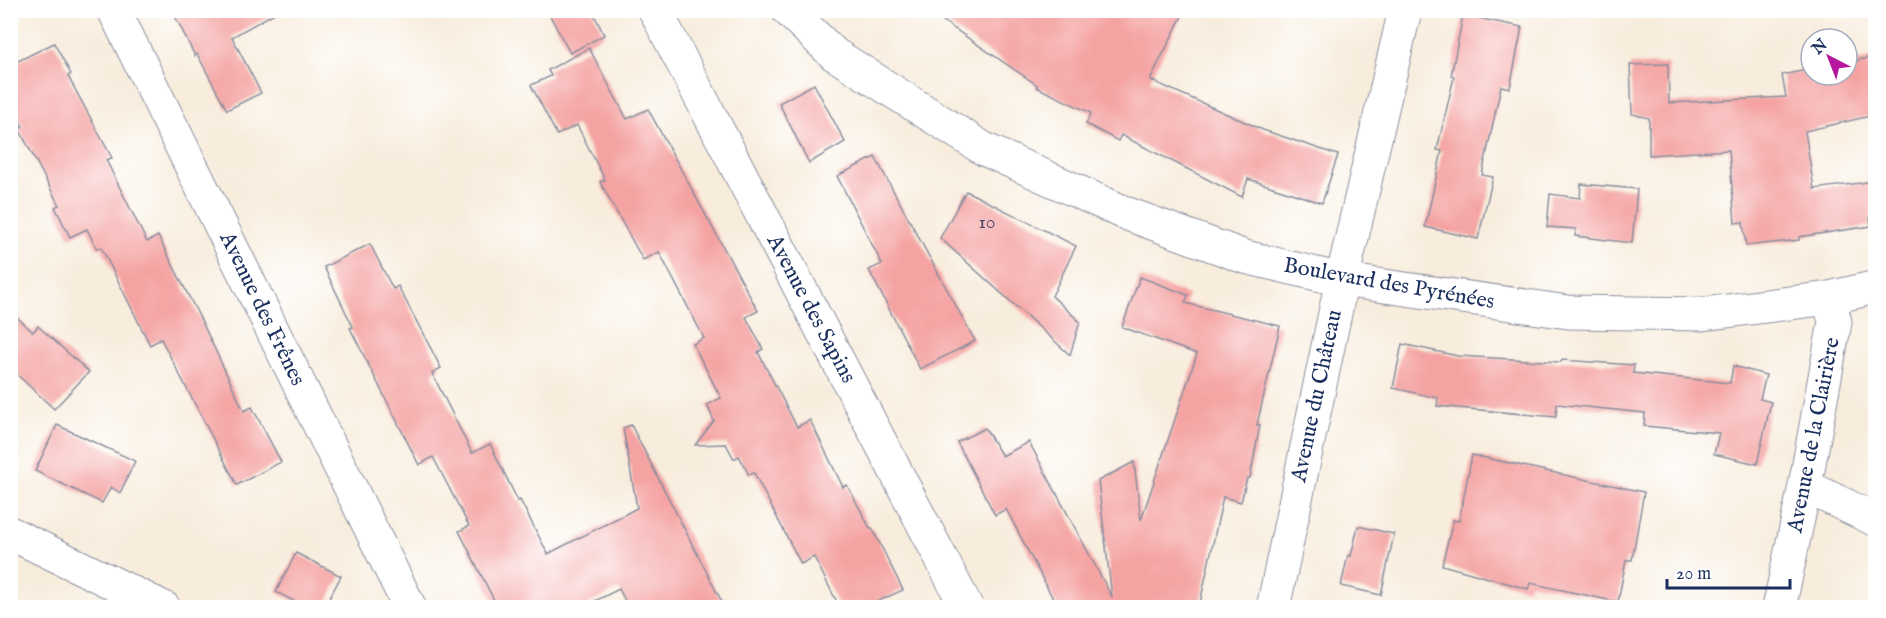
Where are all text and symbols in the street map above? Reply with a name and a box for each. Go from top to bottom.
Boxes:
north arrow [1799,27,1859,87]
text: N [1808,35,1832,60]
house number: 10 [978,210,996,235]
street label: Avenue des Frênes [212,227,311,391]
street label: Avenue des Sapins [760,229,862,388]
street label: Boulevard des Pyrénées [1281,252,1497,316]
street label: Avenue du Château [1285,307,1349,486]
street label: Avenue de la Clairière [1781,335,1847,536]
scale bar [1667,552,1790,590]
text: 20 m [1676,563,1711,586]

